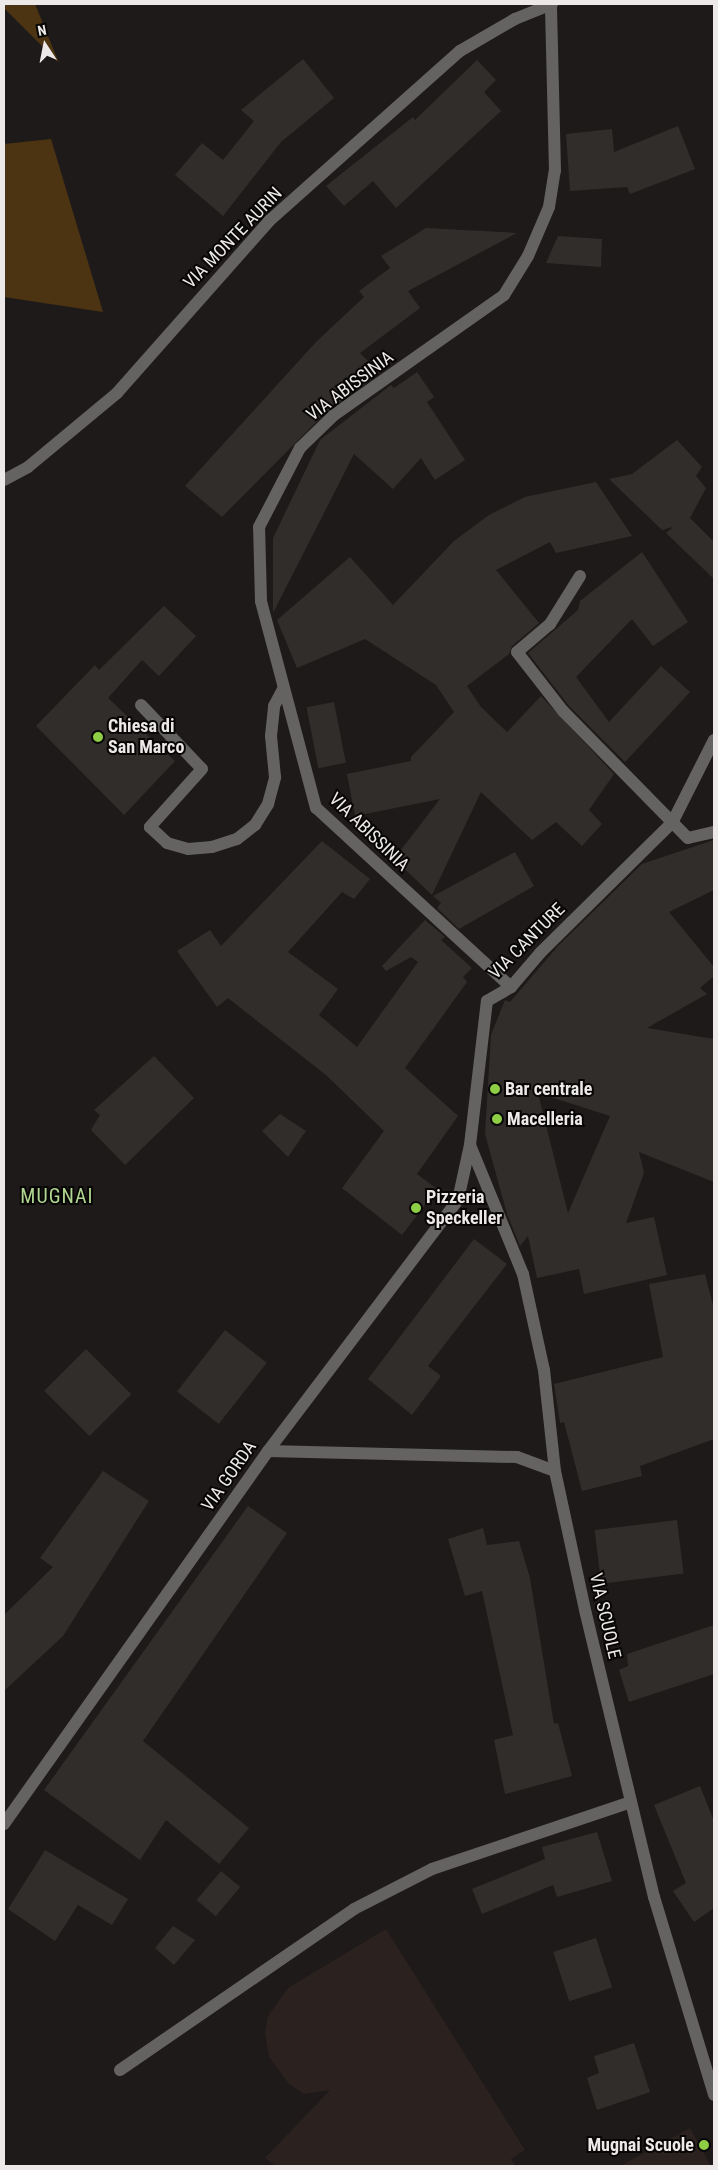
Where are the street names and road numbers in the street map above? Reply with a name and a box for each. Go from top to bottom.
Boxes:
street label: VIA MONTE AURIN [179,183,287,293]
street label: VIA ABISSINIA [302,346,398,426]
street label: VIA ABISSINIA [324,788,414,876]
street label: VIA CANTURE [484,898,570,984]
street label: VIA GORDA [197,1437,261,1515]
street label: VIA SCUOLE [585,1571,625,1661]

